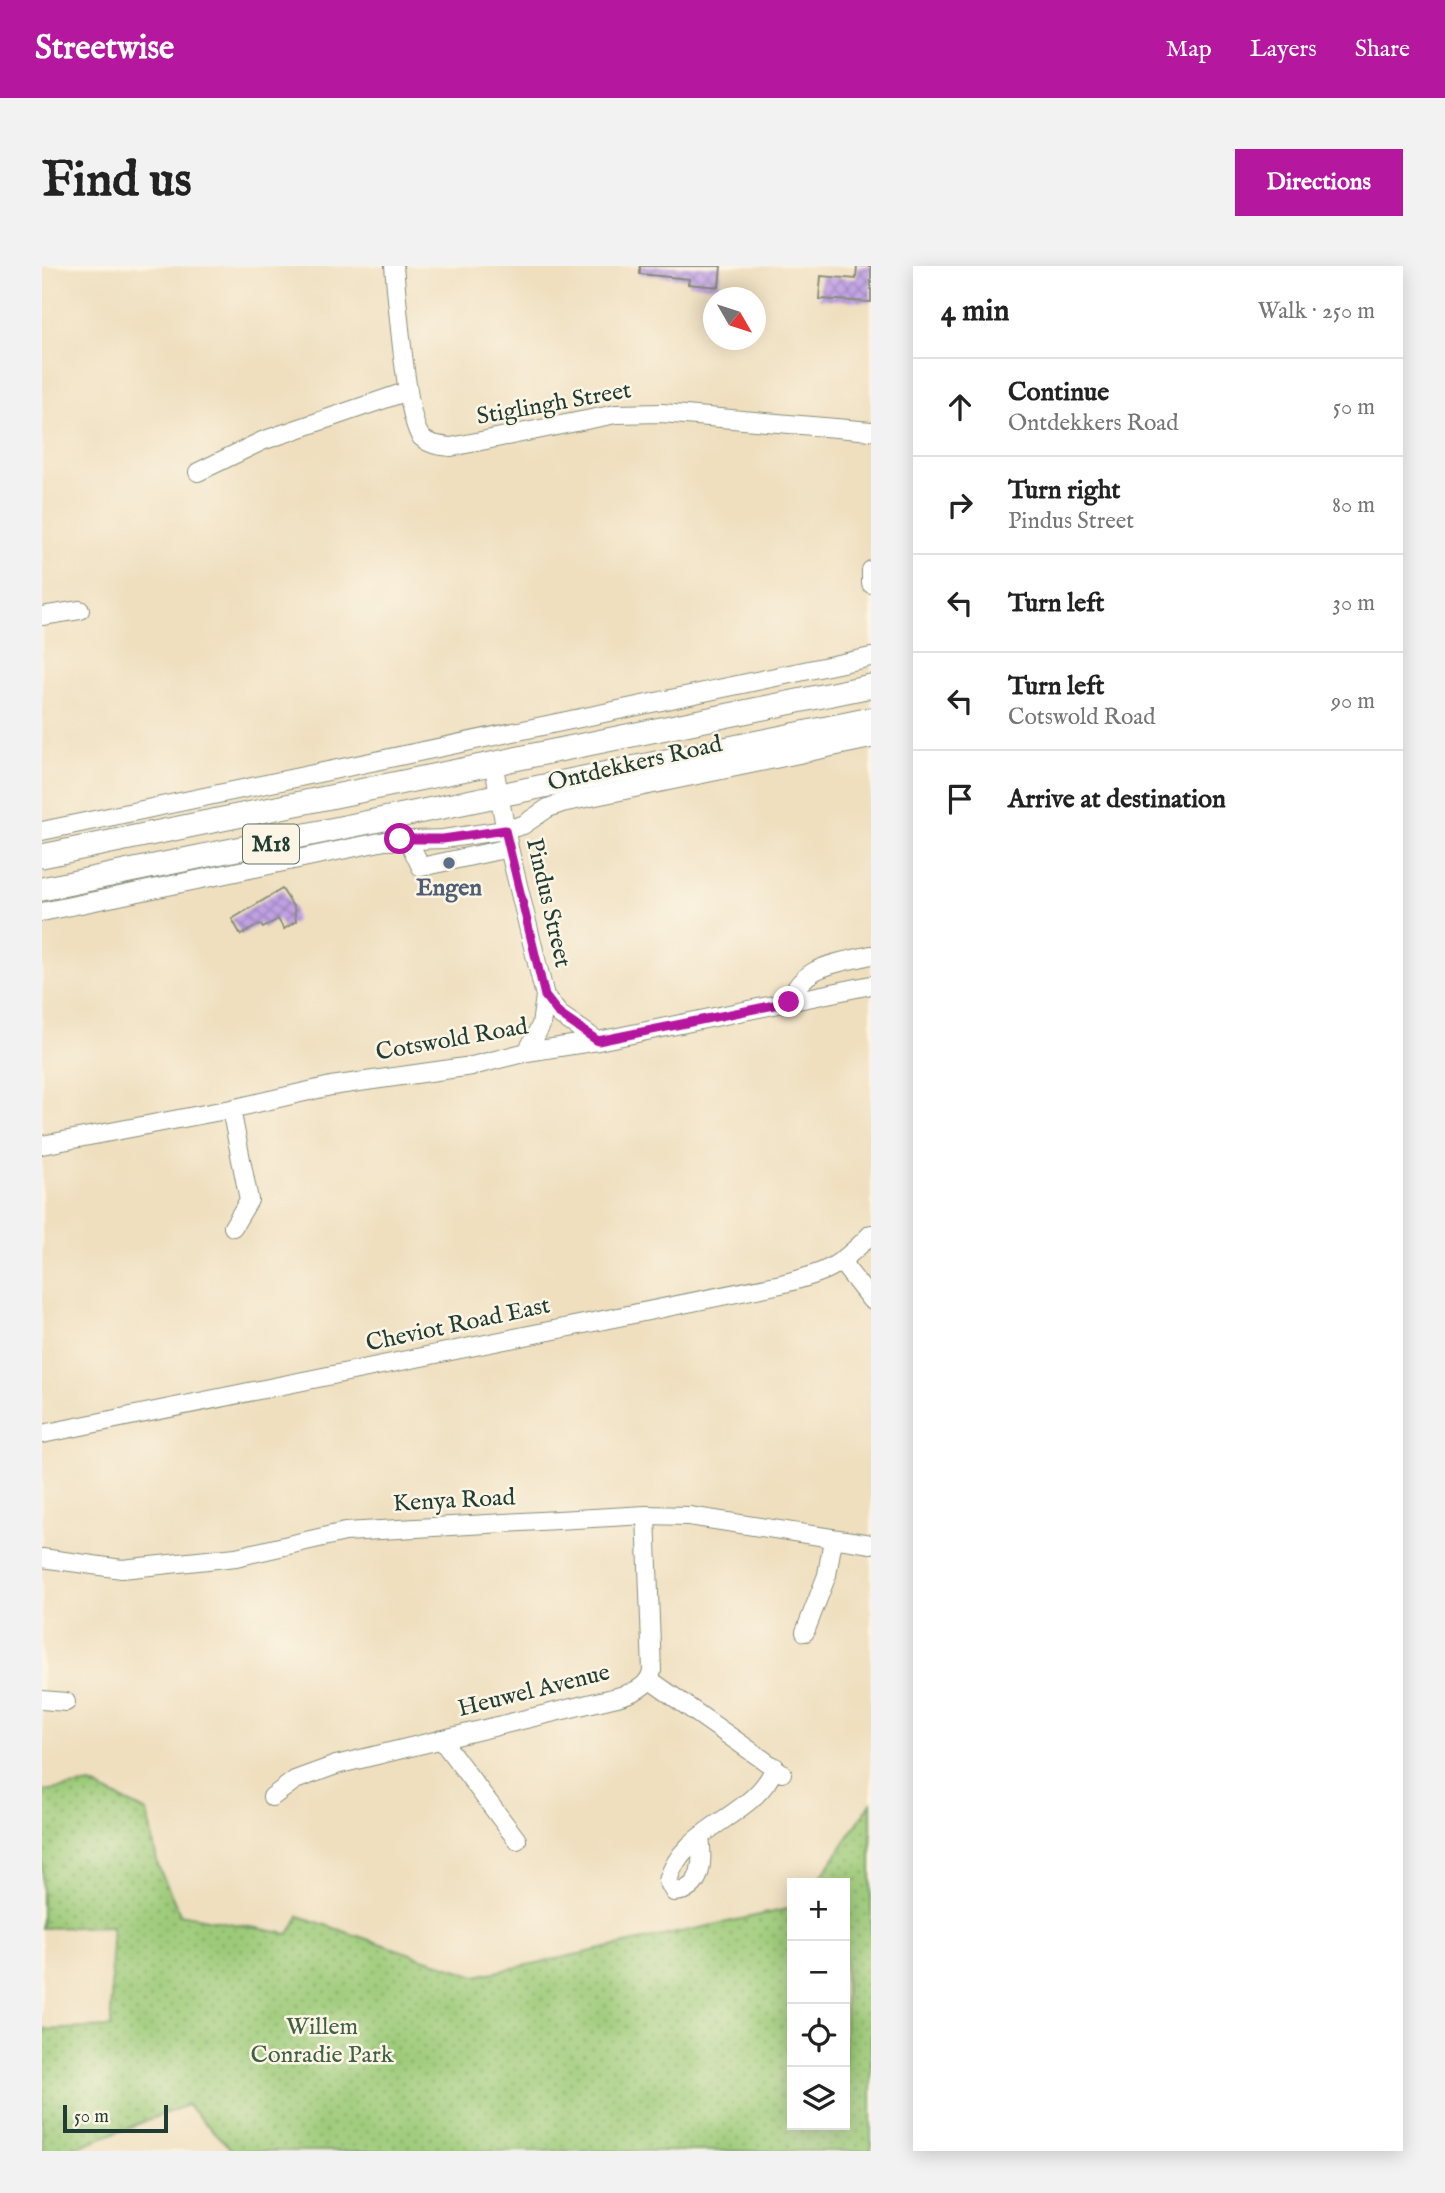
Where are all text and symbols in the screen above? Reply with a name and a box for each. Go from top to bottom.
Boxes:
text: Streetwise [35,28,174,70]
text: Map [1166,34,1212,65]
text: Layers [1250,34,1317,65]
text: Share [1355,34,1410,65]
button: Directions [1235,149,1403,216]
text: Find us [42,151,192,213]
north arrow [703,287,766,350]
text: 4 min [941,293,1009,331]
text: Walk · 250 m [1258,297,1375,326]
street label: Stiglingh Street [474,375,634,433]
text: Continue [1008,376,1109,409]
icon: ahead [941,388,979,426]
text: 50 m [1333,393,1375,422]
text: Ontdekkers Road [1008,409,1179,438]
text: Turn right [1008,474,1121,507]
icon: right [941,486,979,524]
text: 80 m [1332,491,1375,520]
text: Pindus Street [1008,507,1134,536]
icon: left [941,584,979,622]
text: Turn left [1008,587,1105,620]
text: 30 m [1332,589,1375,618]
text: Turn left [1008,670,1105,703]
icon: left [941,682,979,720]
text: 90 m [1331,687,1375,716]
text: Cotswold Road [1008,703,1156,732]
street label: Ontdekkers Road [545,729,725,799]
icon: arrive [941,780,979,818]
text: Arrive at destination [1008,783,1226,816]
route start [384,823,415,854]
road number: M18 [243,824,299,864]
street label: Pindus Street [518,835,578,971]
marker: Engen [441,855,457,871]
place label: Engen [416,873,482,904]
route end [773,986,804,1017]
street label: Cotswold Road [373,1011,531,1069]
street label: Cheviot Road East [363,1290,553,1360]
street label: Kenya Road [392,1482,516,1520]
street label: Heuwel Avenue [455,1657,613,1725]
map controls [787,1878,850,2130]
button: + [787,1878,850,1941]
button: − [787,1941,850,2004]
button: locate [787,2004,850,2067]
park label: Willem Conradie Park [250,2012,394,2071]
button: layers [787,2067,850,2130]
scale bar [63,2102,168,2134]
text: 50 m [74,2105,109,2129]

